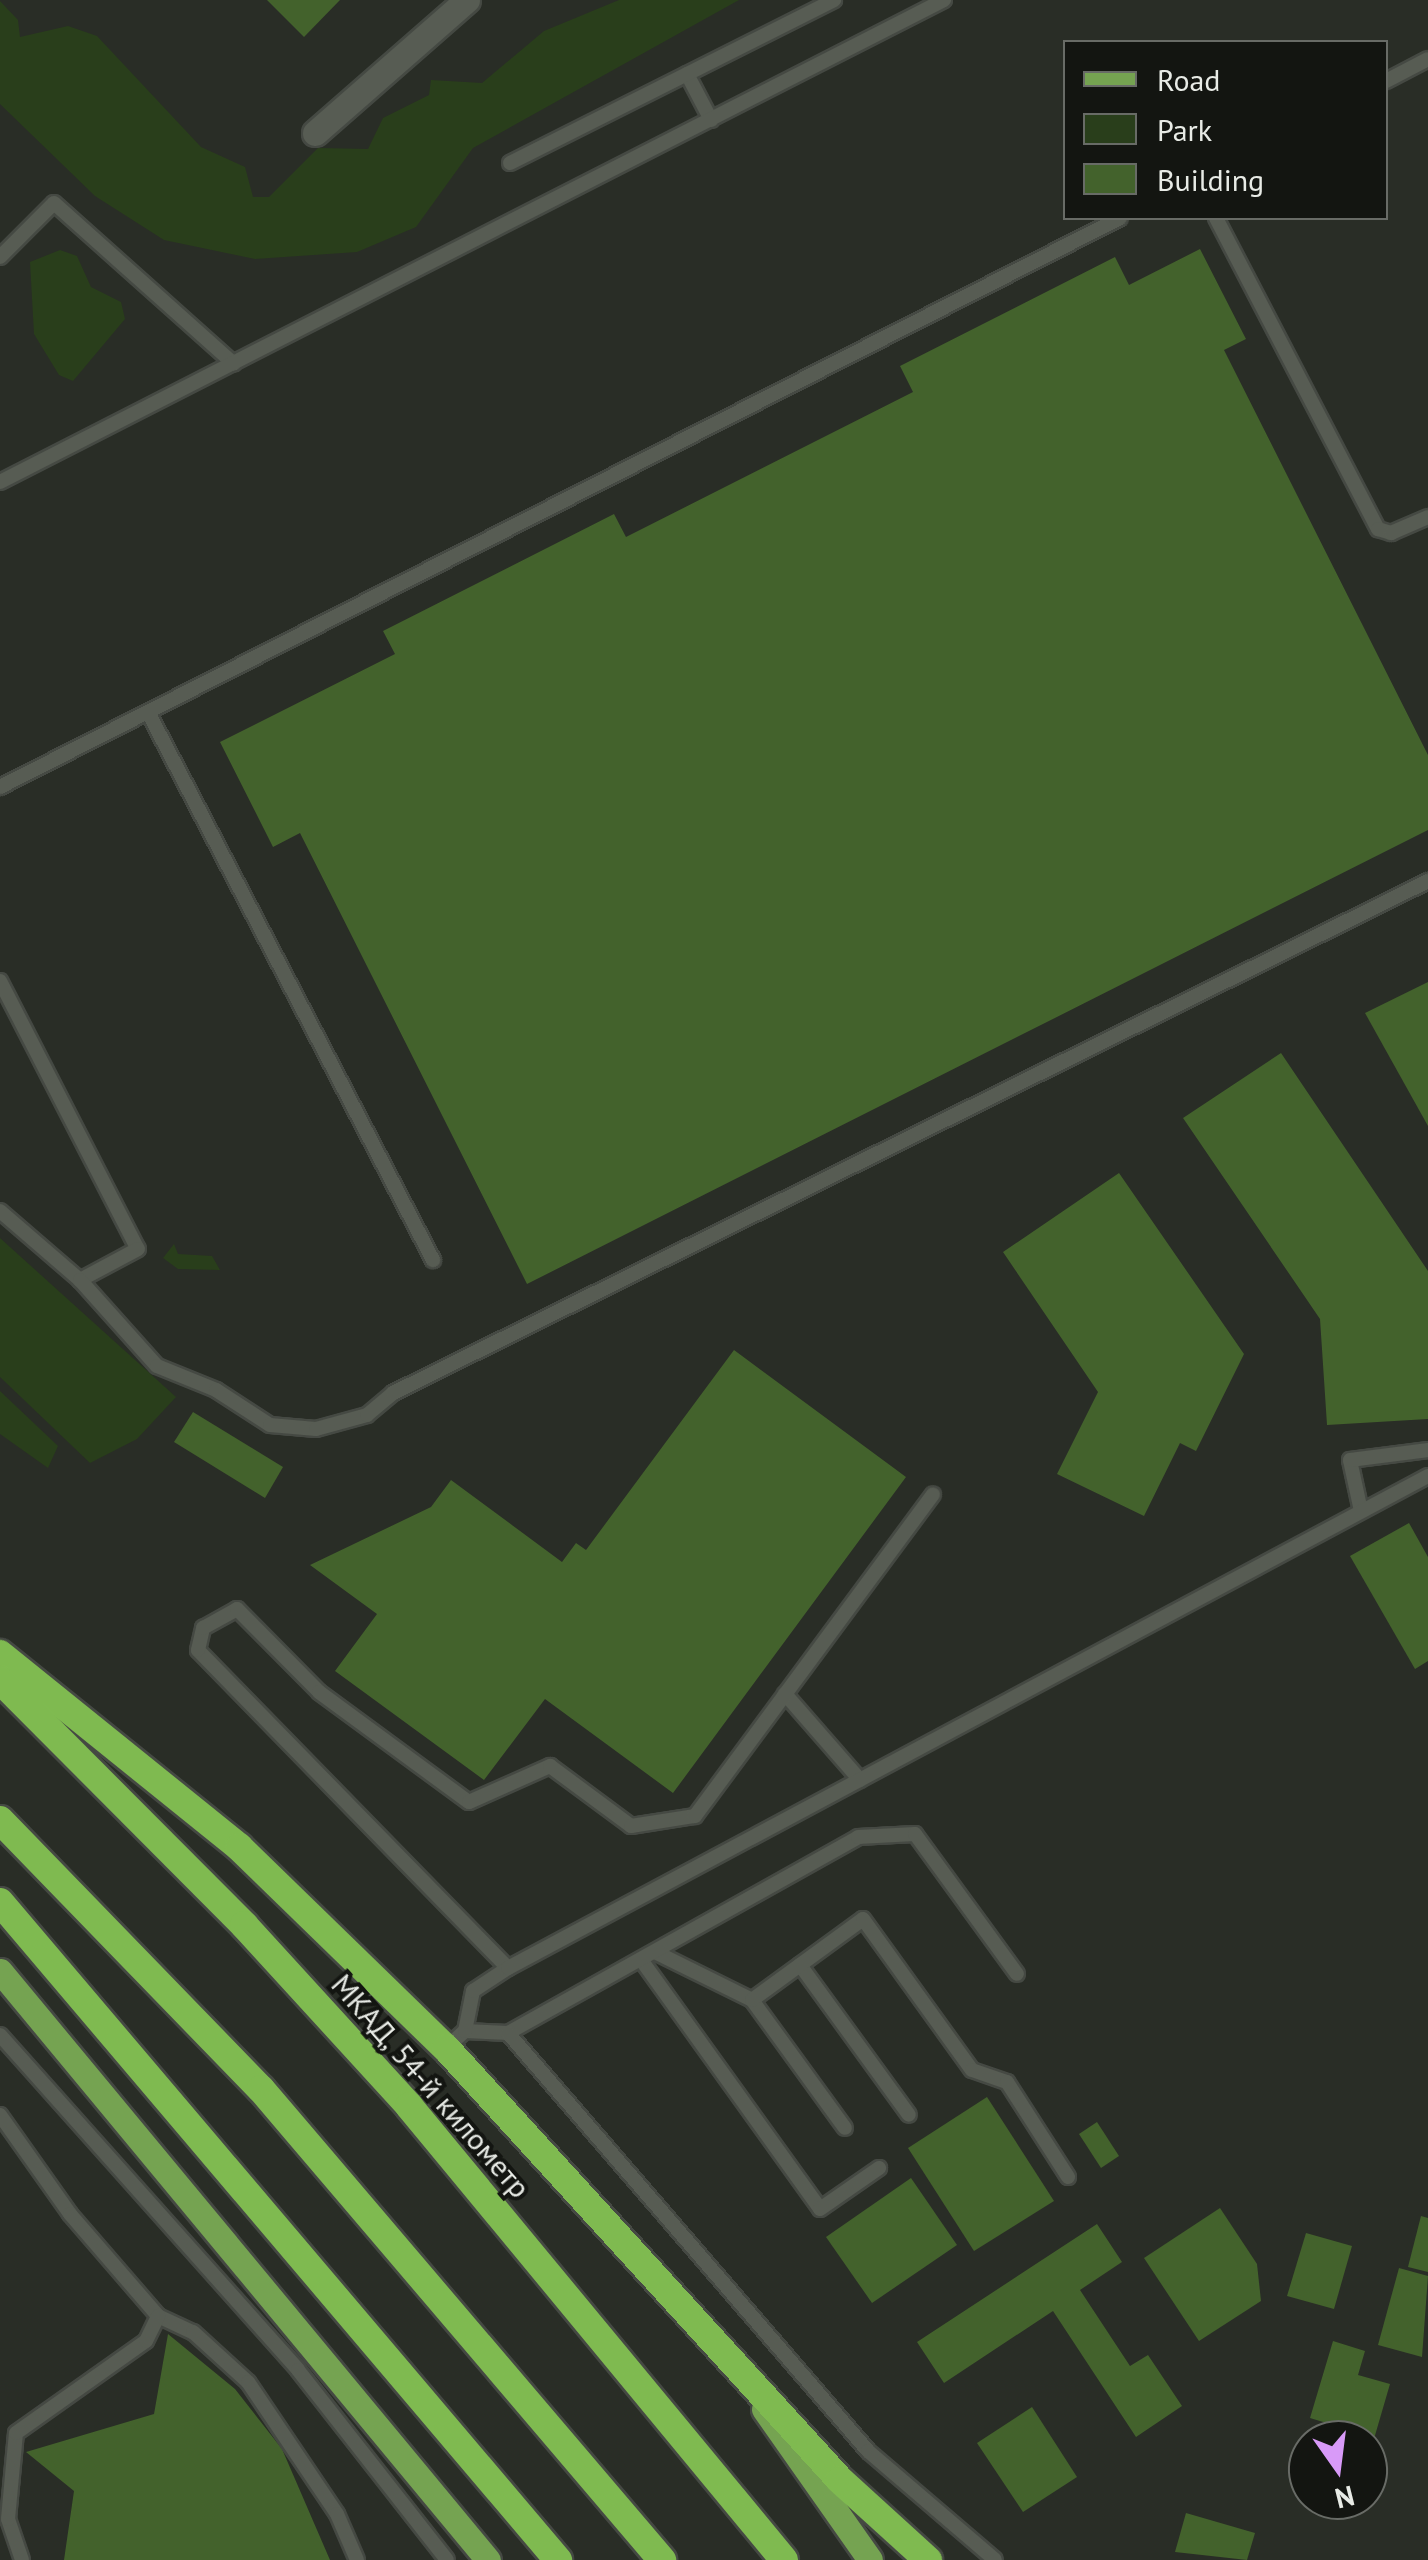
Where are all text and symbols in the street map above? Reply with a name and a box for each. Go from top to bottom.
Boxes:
legend [1063,40,1388,220]
text: Road [1157,60,1221,99]
text: Park [1157,110,1212,149]
text: Building [1157,160,1264,199]
street label: МКАД, 54-й километр [323,1966,539,2206]
north arrow [1288,2420,1388,2520]
text: N [1331,2477,1358,2518]

